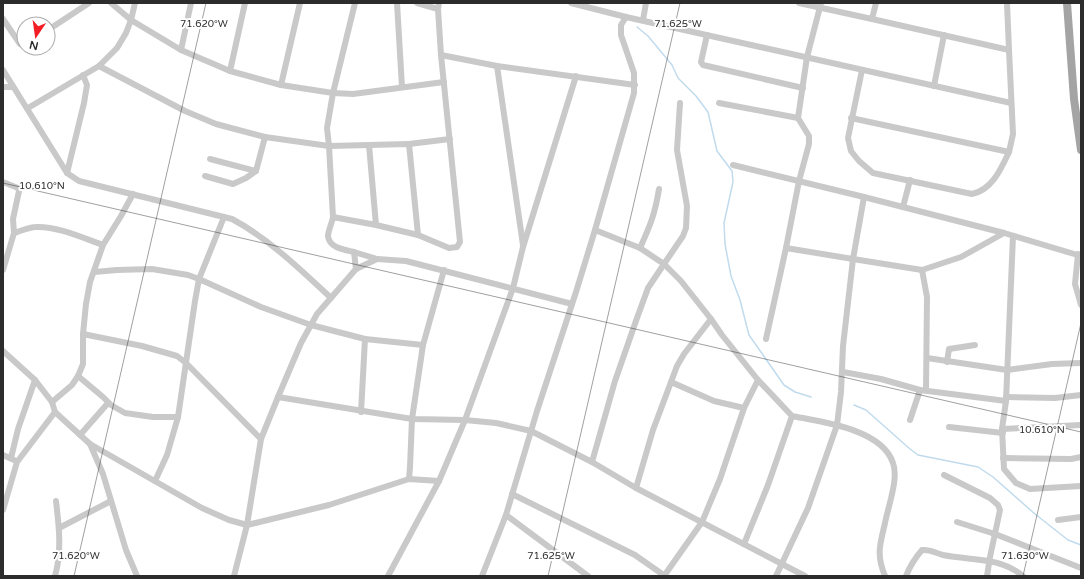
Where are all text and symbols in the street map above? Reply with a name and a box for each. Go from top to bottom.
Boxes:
north arrow [16,16,56,56]
text: 71.620°W [180,18,228,30]
text: 71.625°W [654,18,702,30]
text: N [28,38,40,53]
text: 10.610°N [19,180,65,192]
text: 10.610°N [1019,424,1065,436]
text: 71.620°W [52,550,100,562]
text: 71.625°W [527,550,575,562]
text: 71.630°W [1001,550,1049,562]

